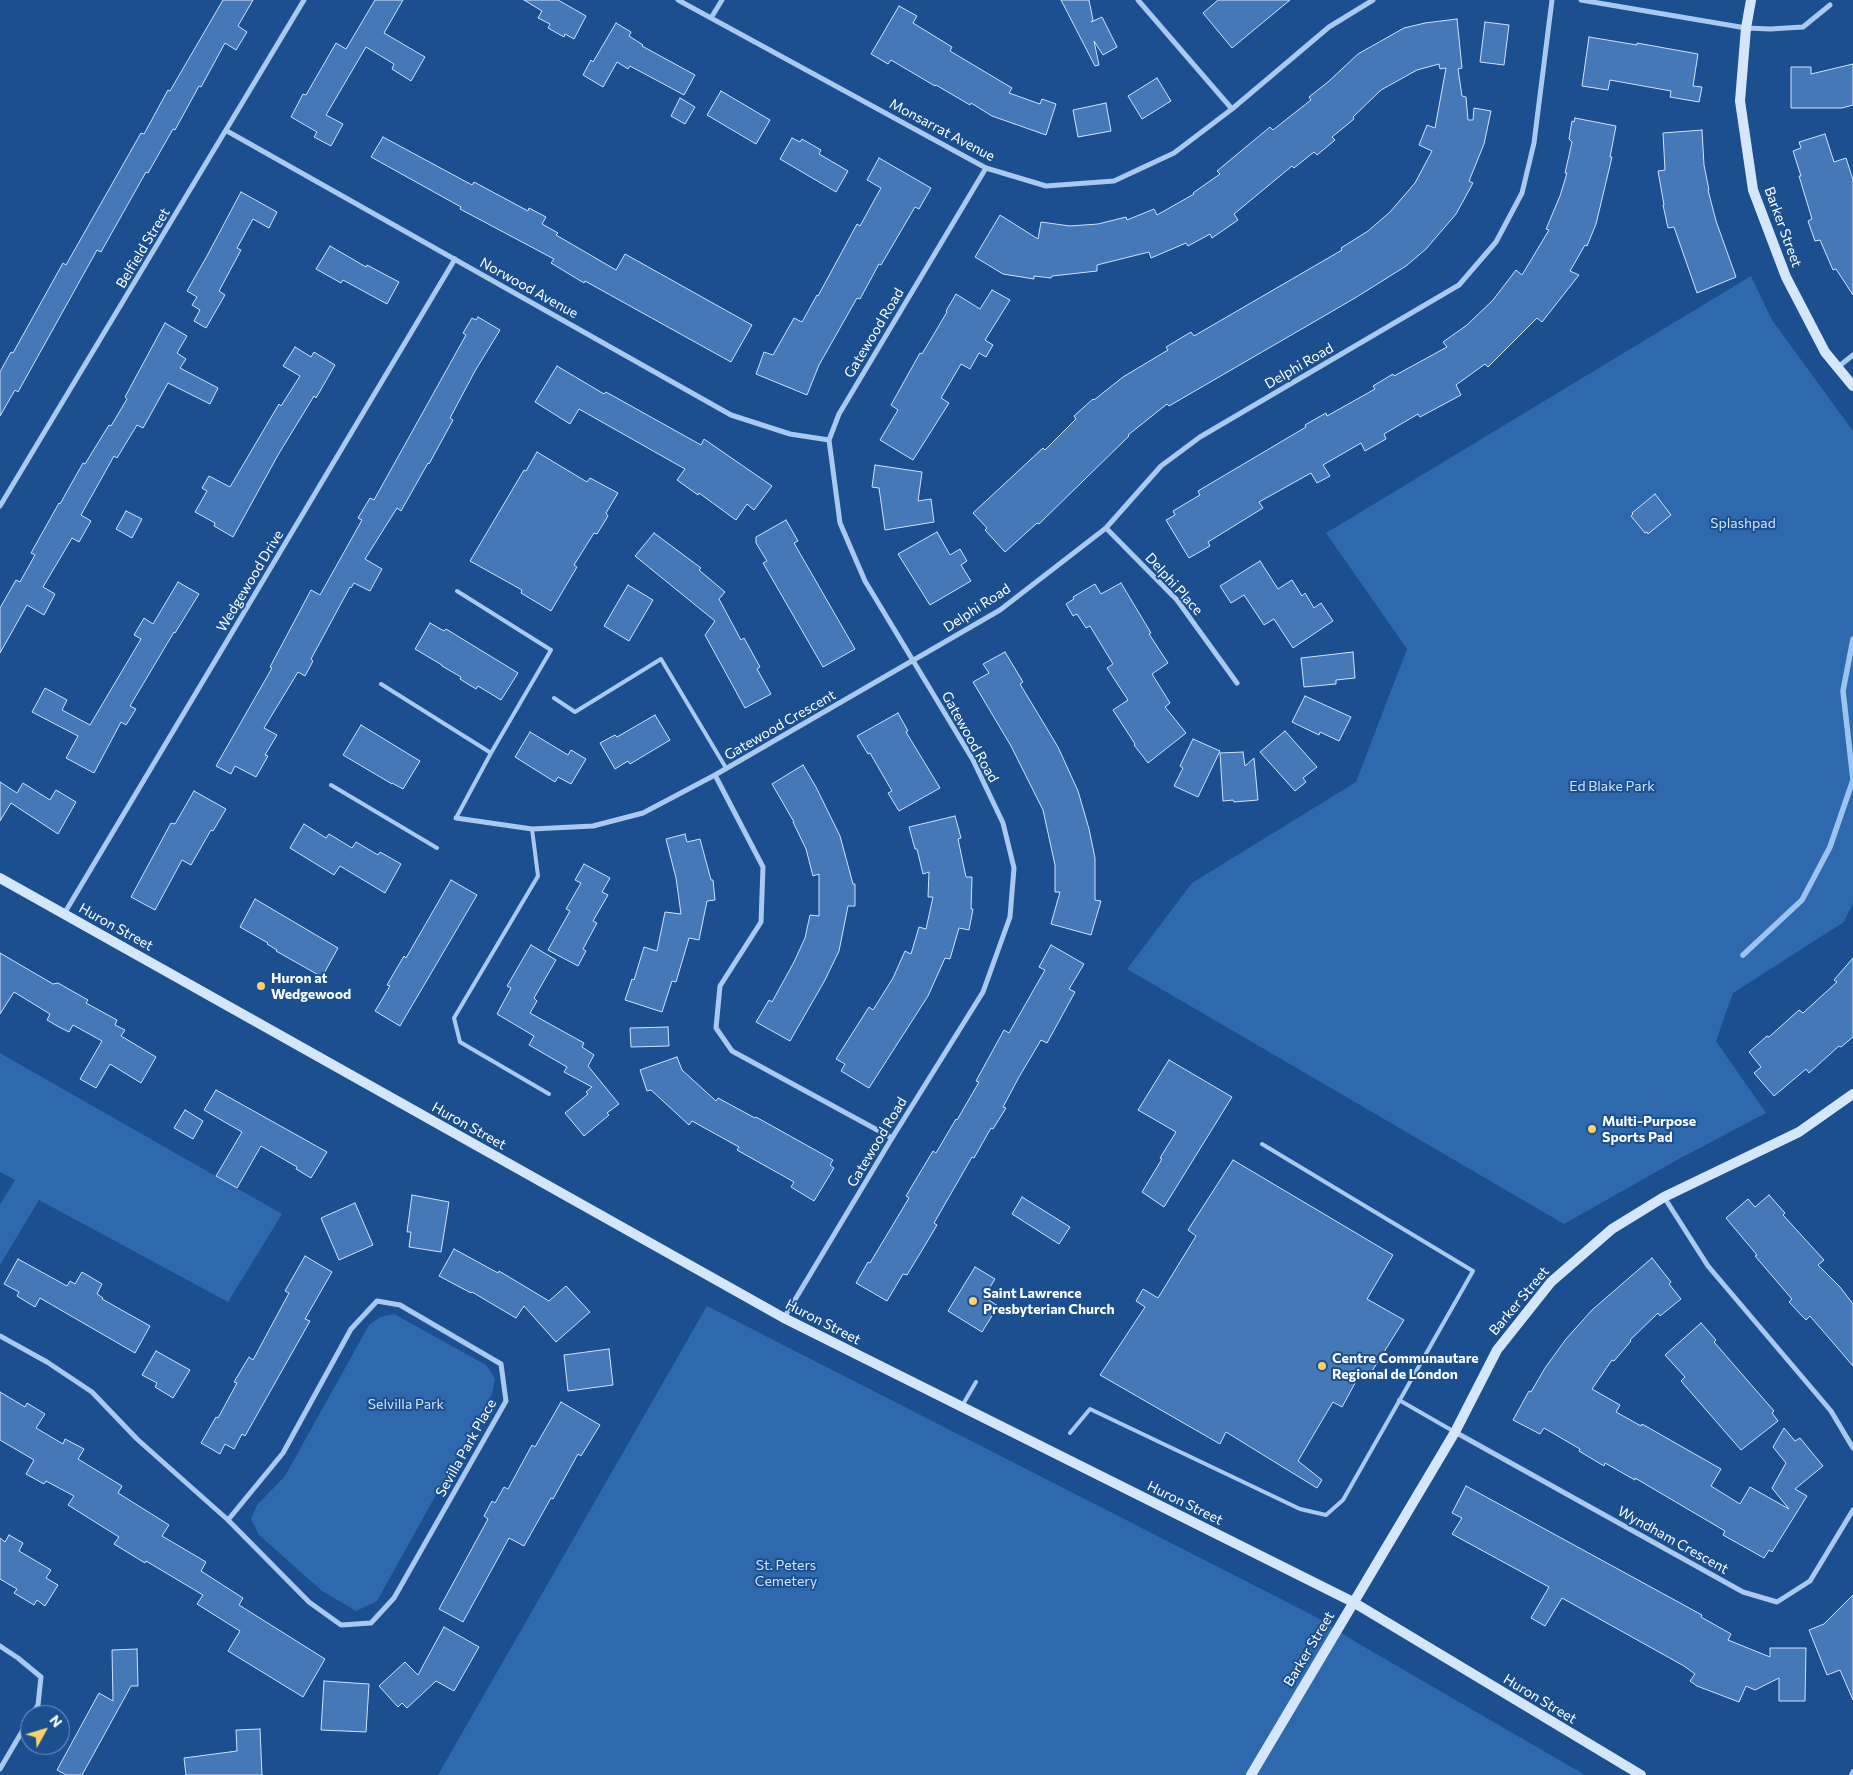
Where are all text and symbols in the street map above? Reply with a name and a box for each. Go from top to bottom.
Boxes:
street label: Monsarrat Avenue [886,95,998,165]
street label: Barker Street [1761,184,1805,270]
street label: Belfield Street [113,205,173,291]
street label: Norwood Avenue [477,254,581,322]
street label: Gatewood Road [841,285,907,381]
street label: Delphi Road [1262,340,1336,392]
park label: Splashpad [1710,515,1776,531]
street label: Wedgewood Drive [213,527,287,635]
street label: Delphi Place [1142,549,1206,619]
street label: Delphi Road [940,580,1014,636]
street label: Gatewood Crescent [721,686,839,764]
street label: Gatewood Road [938,689,1002,785]
park label: Ed Blake Park [1569,778,1655,794]
street label: Huron Street [76,900,156,954]
place label: Huron at Wedgewood [271,970,351,1002]
marker: Huron at Wedgewood [255,980,267,992]
street label: Gatewood Road [844,1094,910,1190]
street label: Huron Street [429,1099,509,1153]
place label: Multi-Purpose Sports Pad [1602,1113,1696,1146]
marker: Multi-Purpose Sports Pad [1586,1123,1598,1135]
street label: Barker Street [1485,1263,1553,1339]
place label: Saint Lawrence Presbyterian Church [983,1285,1114,1318]
marker: Saint Lawrence Presbyterian Church [967,1295,979,1307]
street label: Huron Street [783,1296,863,1348]
place label: Centre Communautare Regional de London [1332,1350,1479,1382]
marker: Centre Communautare Regional de London [1316,1360,1328,1372]
park label: Selvilla Park [368,1396,444,1412]
street label: Sevilla Park Place [432,1396,500,1500]
street label: Huron Street [1144,1477,1226,1529]
street label: Wyndham Crescent [1615,1503,1731,1577]
park label: St. Peters Cemetery [755,1557,817,1590]
street label: Barker Street [1280,1608,1338,1690]
street label: Huron Street [1500,1671,1580,1727]
north arrow [20,1705,70,1755]
text: N [46,1711,66,1730]

